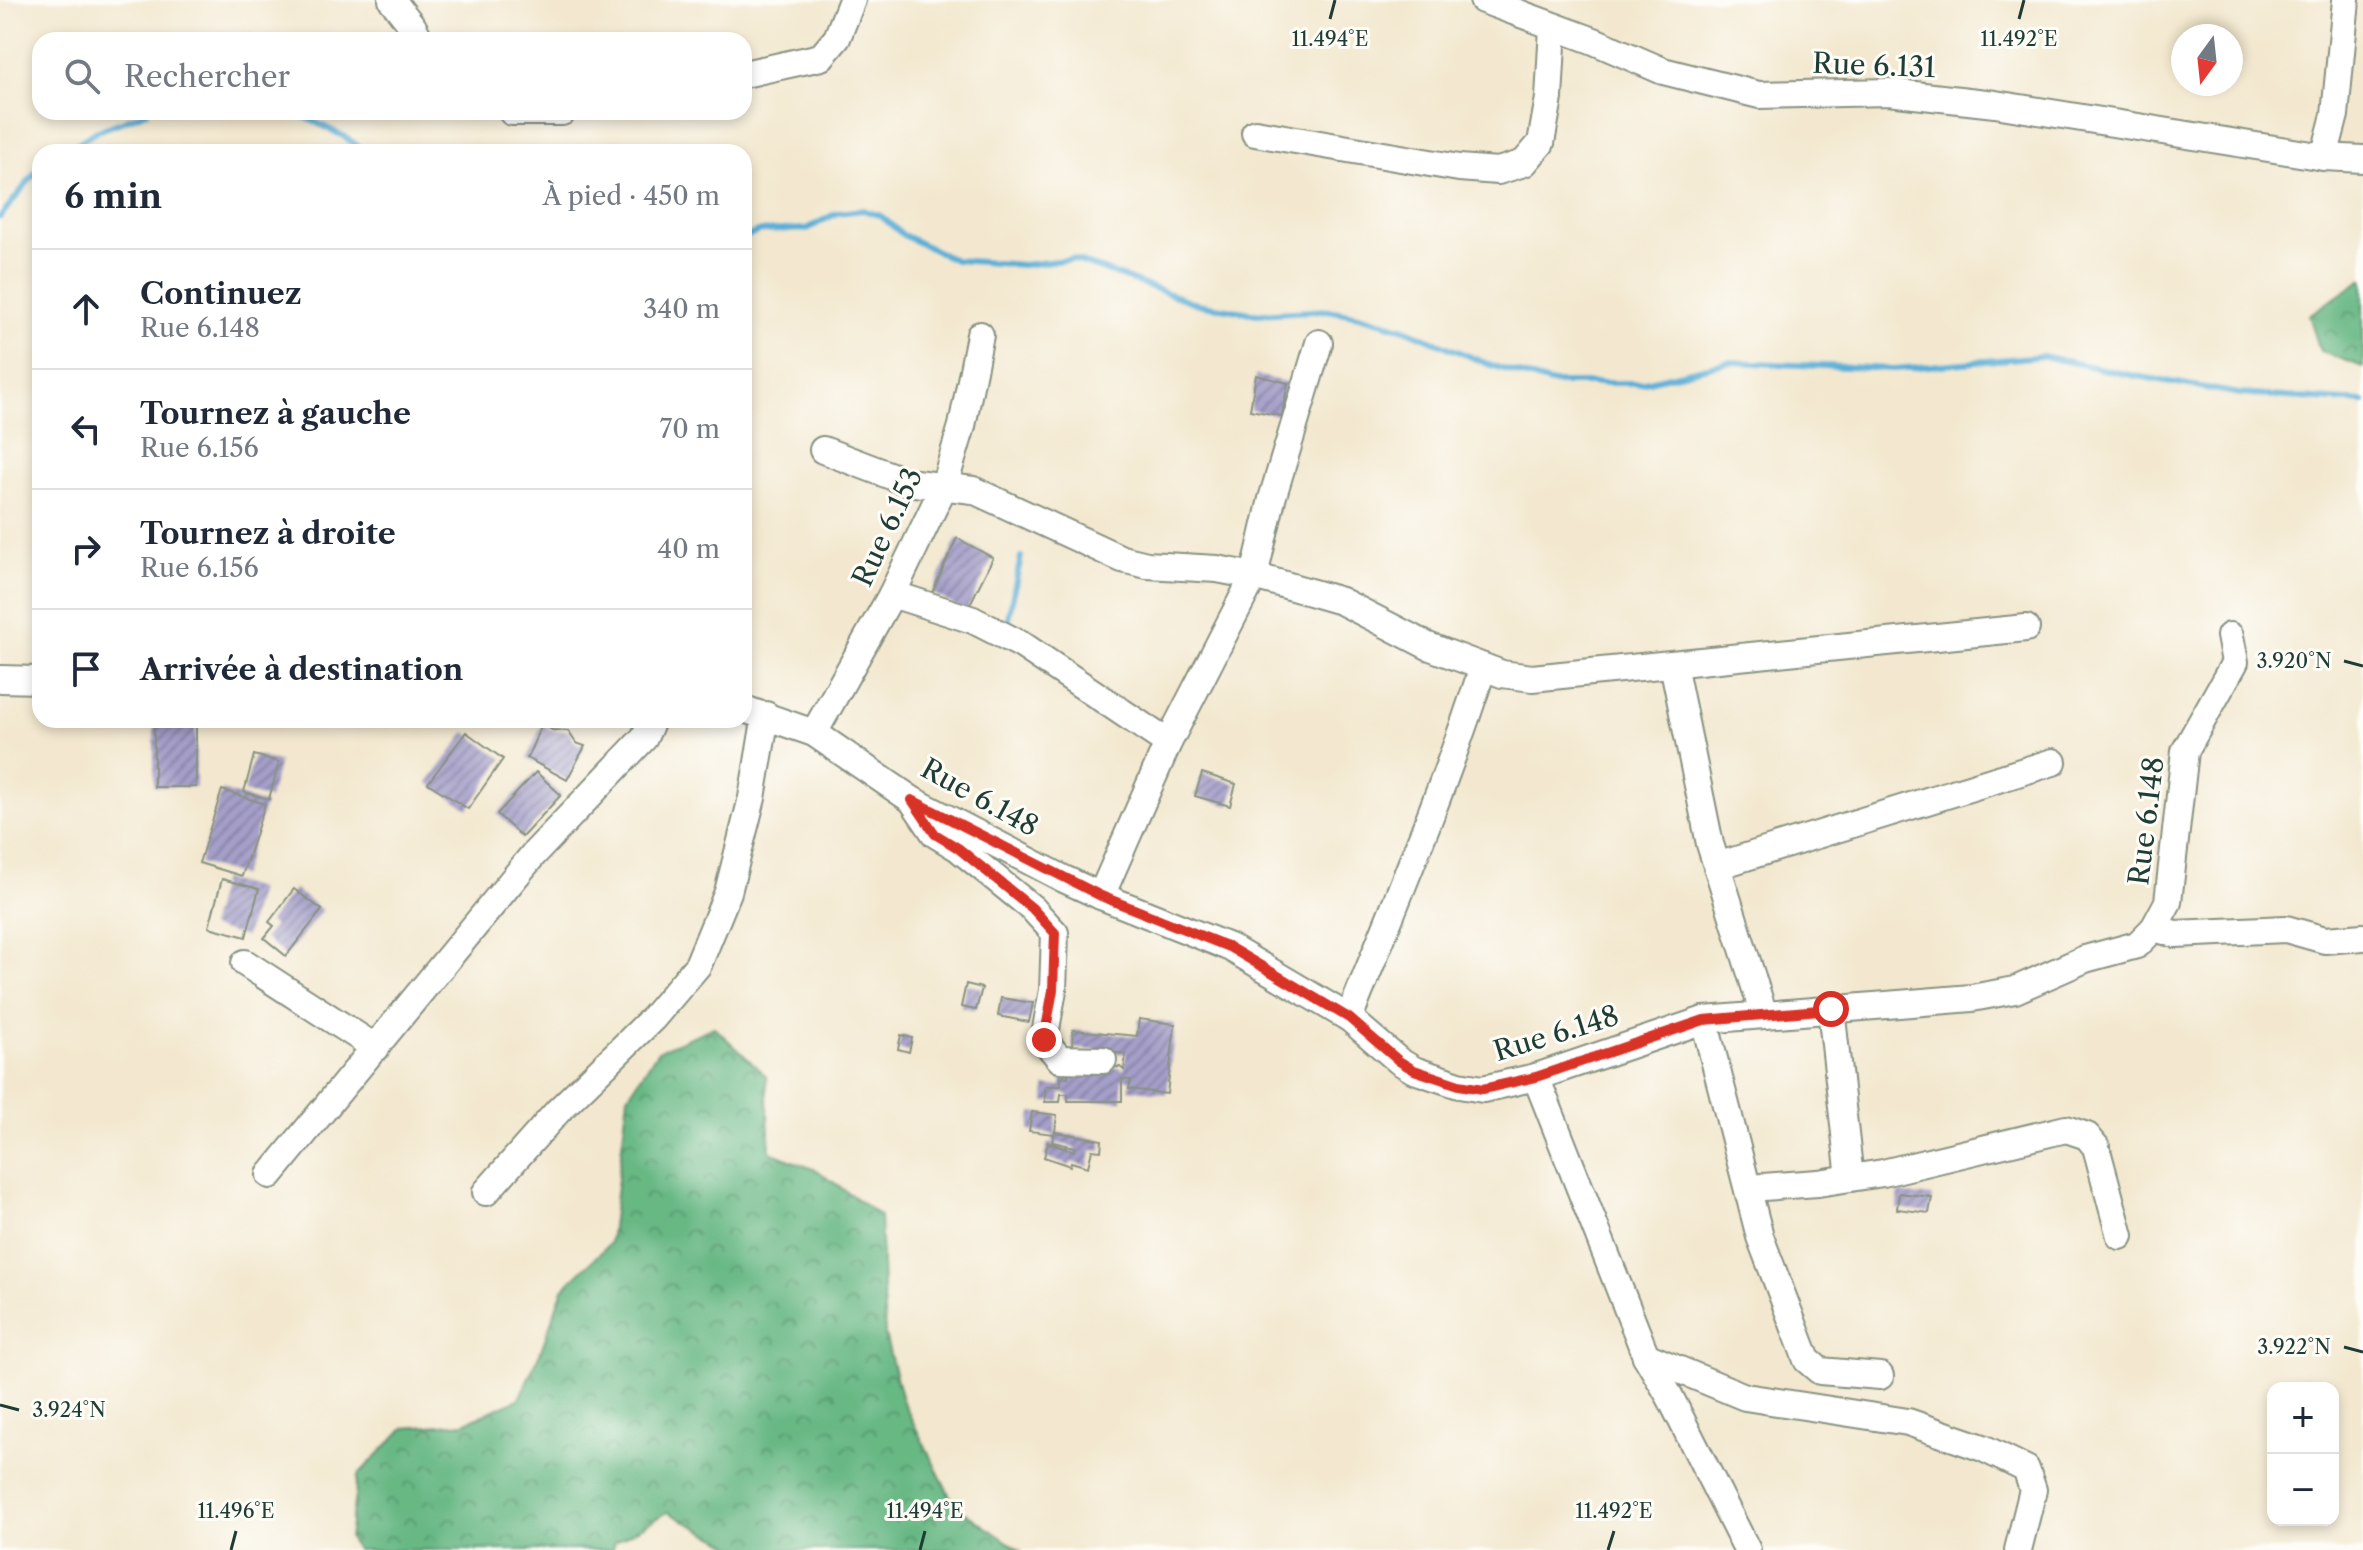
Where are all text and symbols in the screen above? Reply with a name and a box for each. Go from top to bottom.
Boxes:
north arrow [2171,24,2243,96]
text: 11.494°E [1291,27,1369,51]
text: 11.492°E [1980,27,2058,51]
search box [32,32,752,120]
street label: Rue 6.131 [1812,46,1937,84]
icon: search [60,54,104,98]
text: Rechercher [124,58,290,95]
text: 6 min [64,175,162,217]
text: À pied · 450 m [543,180,720,212]
text: Continuez [140,275,302,312]
icon: ahead [64,287,108,331]
text: 340 m [643,293,720,325]
text: Rue 6.148 [140,312,260,344]
text: Tournez à gauche [140,395,411,432]
icon: left [64,407,108,451]
text: 70 m [660,413,720,445]
text: Rue 6.156 [140,432,259,464]
street label: Rue 6.153 [845,462,929,592]
text: Tournez à droite [140,515,396,552]
icon: right [64,527,108,571]
text: 40 m [657,533,720,565]
text: Rue 6.156 [140,552,259,584]
icon: arrive [64,647,108,691]
text: 3.920°N [2257,649,2331,673]
text: Arrivée à destination [140,651,463,688]
street label: Rue 6.148 [915,751,1045,843]
street label: Rue 6.148 [2121,755,2171,887]
route start [1813,991,1849,1027]
street label: Rue 6.148 [1489,998,1623,1068]
route end [1026,1022,1062,1058]
text: 3.922°N [2257,1335,2331,1359]
map controls [2267,1382,2339,1526]
button: + [2267,1382,2339,1454]
text: 3.924°N [32,1398,106,1422]
button: − [2267,1454,2339,1526]
text: 11.496°E [197,1499,275,1523]
text: 11.494°E [886,1499,964,1523]
text: 11.492°E [1575,1499,1653,1523]

